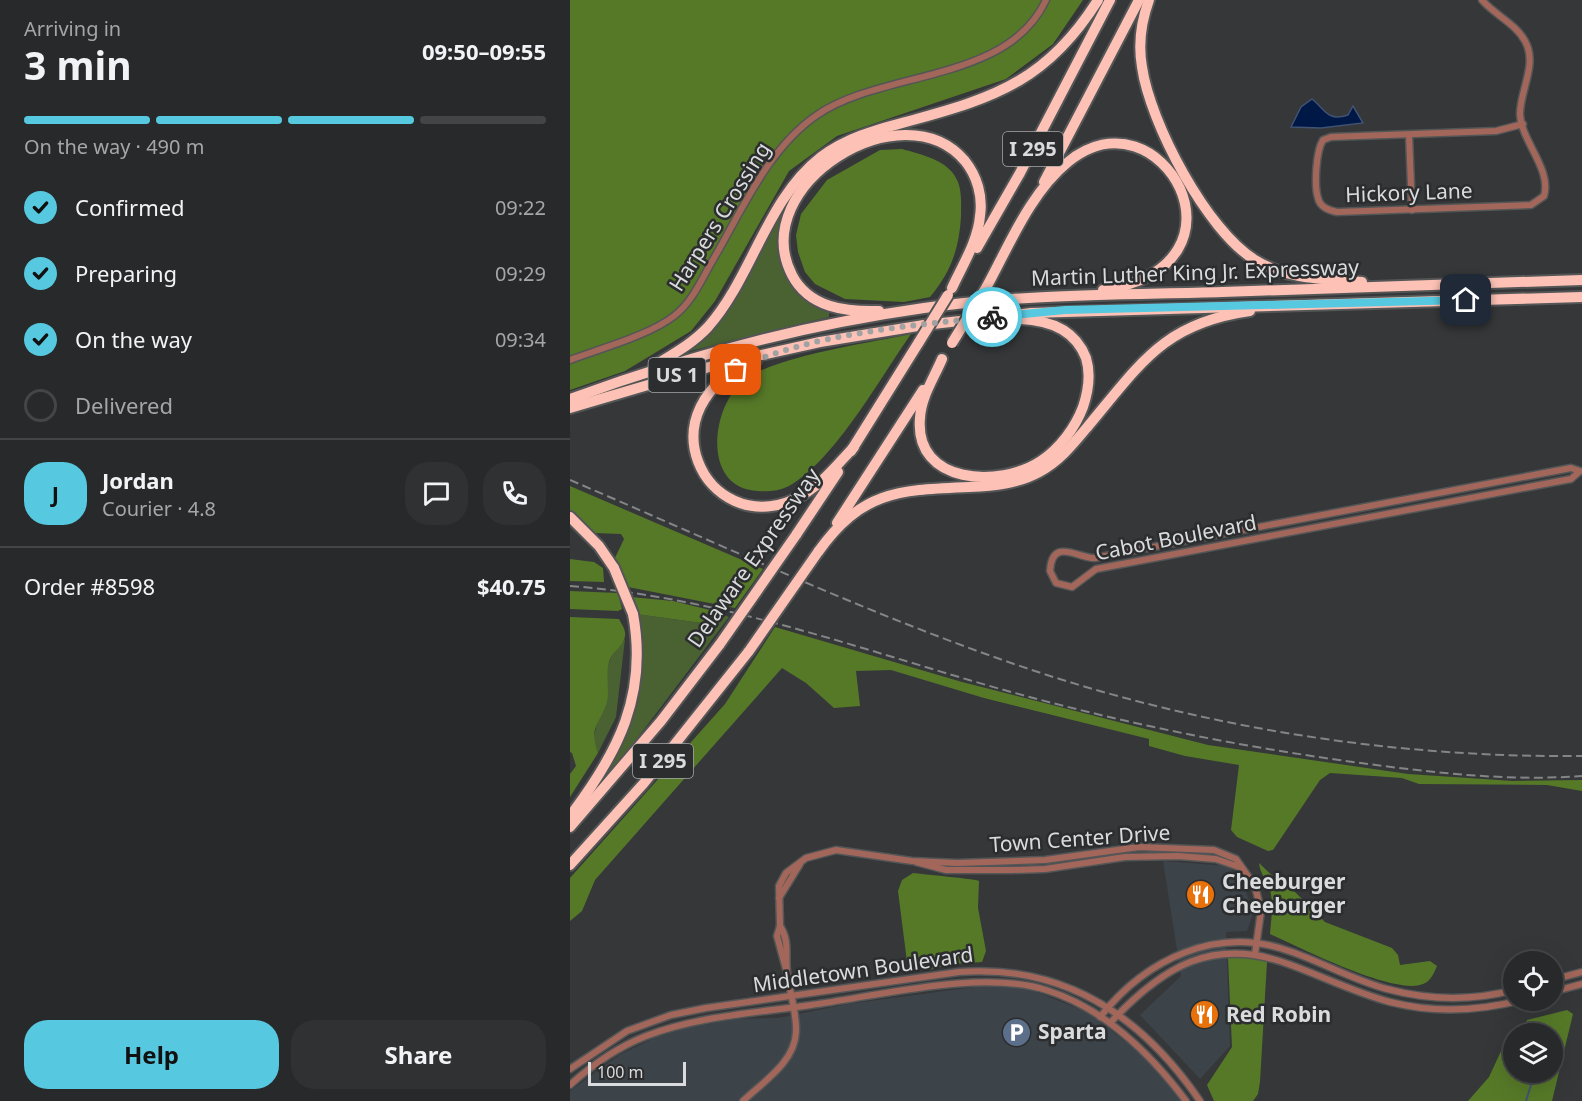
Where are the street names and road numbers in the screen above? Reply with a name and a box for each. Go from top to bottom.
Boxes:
road number: I 295 [1003,132,1063,166]
street label: Harpers Crossing [662,137,776,296]
street label: Hickory Lane [1345,176,1473,208]
street label: Martin Luther King Jr. Expressway [1030,252,1360,292]
road number: US 1 [648,358,706,392]
street label: Delaware Expressway [681,462,826,653]
street label: Cabot Boulevard [1093,508,1259,566]
road number: I 295 [633,744,693,778]
street label: Town Center Drive [989,818,1171,858]
street label: Middletown Boulevard [751,940,975,998]

